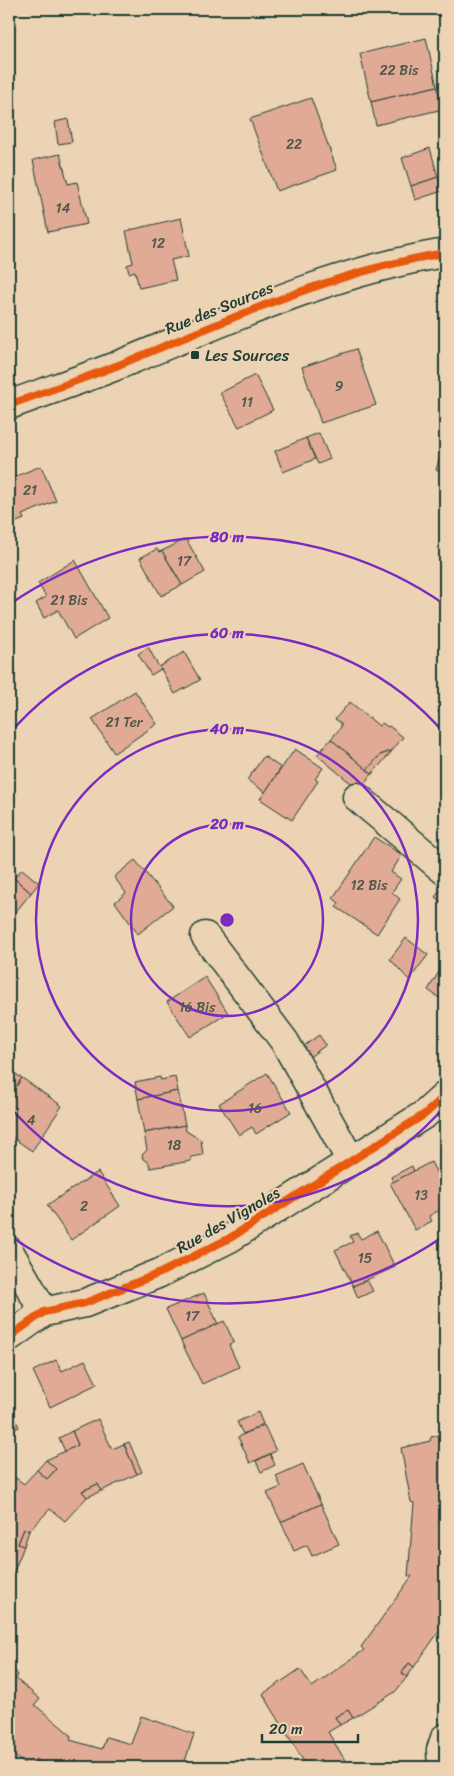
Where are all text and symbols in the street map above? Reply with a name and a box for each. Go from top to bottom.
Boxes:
house number: 22 Bis [380,58,419,83]
house number: 22 [286,132,302,157]
house number: 14 [56,196,71,221]
house number: 12 [151,231,165,256]
street label: Rue des Sources [160,273,278,343]
place label: Les Sources [205,341,290,370]
marker: Les Sources [189,349,201,361]
house number: 9 [335,374,344,399]
house number: 11 [241,390,253,415]
house number: 21 [23,478,37,503]
text: 80 m [209,524,244,550]
house number: 17 [177,549,192,574]
house number: 21 Bis [51,588,88,613]
text: 60 m [209,620,244,646]
house number: 21 Ter [105,710,144,735]
text: 40 m [209,716,245,742]
text: 20 m [209,811,244,837]
house number: 12 Bis [351,873,388,898]
centre of rings [218,911,236,929]
house number: 16 Bis [179,995,216,1020]
house number: 16 [248,1096,262,1121]
house number: 4 [27,1108,36,1133]
house number: 18 [167,1133,182,1158]
street label: Rue des Vignoles [171,1178,286,1262]
house number: 13 [414,1183,428,1208]
house number: 2 [80,1194,88,1219]
house number: 15 [358,1246,373,1271]
house number: 17 [185,1304,200,1329]
scale bar [262,1711,358,1743]
text: 20 m [269,1716,303,1742]

